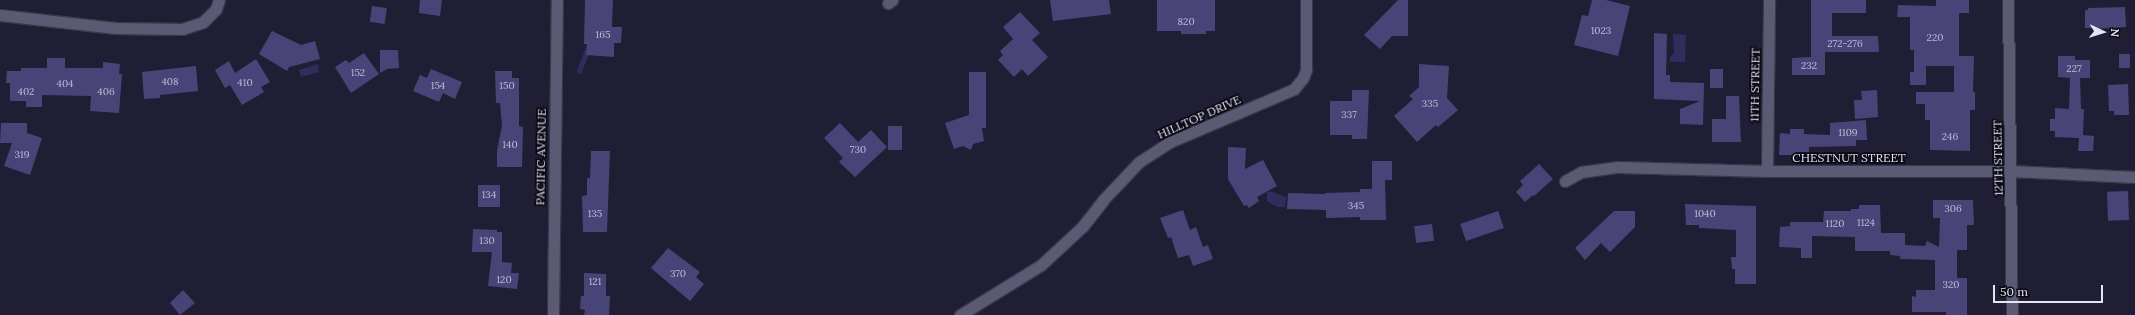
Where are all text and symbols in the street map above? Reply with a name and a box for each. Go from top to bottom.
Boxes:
north arrow [2083,12,2123,52]
house number: 820 [1177,16,1195,28]
house number: 1023 [1591,25,1611,37]
text: N [2108,28,2122,38]
house number: 165 [596,29,610,41]
house number: 220 [1927,32,1943,44]
house number: 272-276 [1827,38,1863,50]
street label: 11TH STREET [1747,48,1763,122]
house number: 232 [1801,60,1817,72]
house number: 227 [2066,63,2082,75]
house number: 152 [351,67,365,79]
house number: 408 [161,76,179,88]
house number: 410 [237,77,253,89]
house number: 404 [56,78,74,90]
house number: 154 [431,80,445,92]
house number: 150 [499,80,515,92]
house number: 402 [18,86,34,98]
house number: 406 [97,86,115,98]
street label: HILLTOP DRIVE [1155,92,1243,142]
house number: 335 [1422,98,1438,110]
street label: PACIFIC AVENUE [533,109,549,205]
house number: 337 [1341,109,1357,121]
street label: 12TH STREET [1990,120,2006,196]
house number: 1109 [1838,127,1858,139]
house number: 246 [1942,131,1958,143]
house number: 140 [502,139,518,151]
house number: 730 [850,144,866,156]
house number: 319 [15,149,29,161]
street label: CHESTNUT STREET [1792,151,1906,165]
house number: 134 [482,189,496,201]
house number: 345 [1348,200,1364,212]
house number: 306 [1944,203,1962,215]
house number: 135 [588,208,602,220]
house number: 1040 [1694,208,1716,220]
house number: 1124 [1857,217,1875,229]
house number: 1120 [1826,218,1844,230]
house number: 130 [479,235,495,247]
house number: 370 [670,268,686,280]
house number: 120 [496,274,512,286]
house number: 121 [589,276,601,288]
scale bar [1995,277,2105,303]
house number: 320 [1942,279,1960,291]
text: 50 m [2000,284,2028,299]

